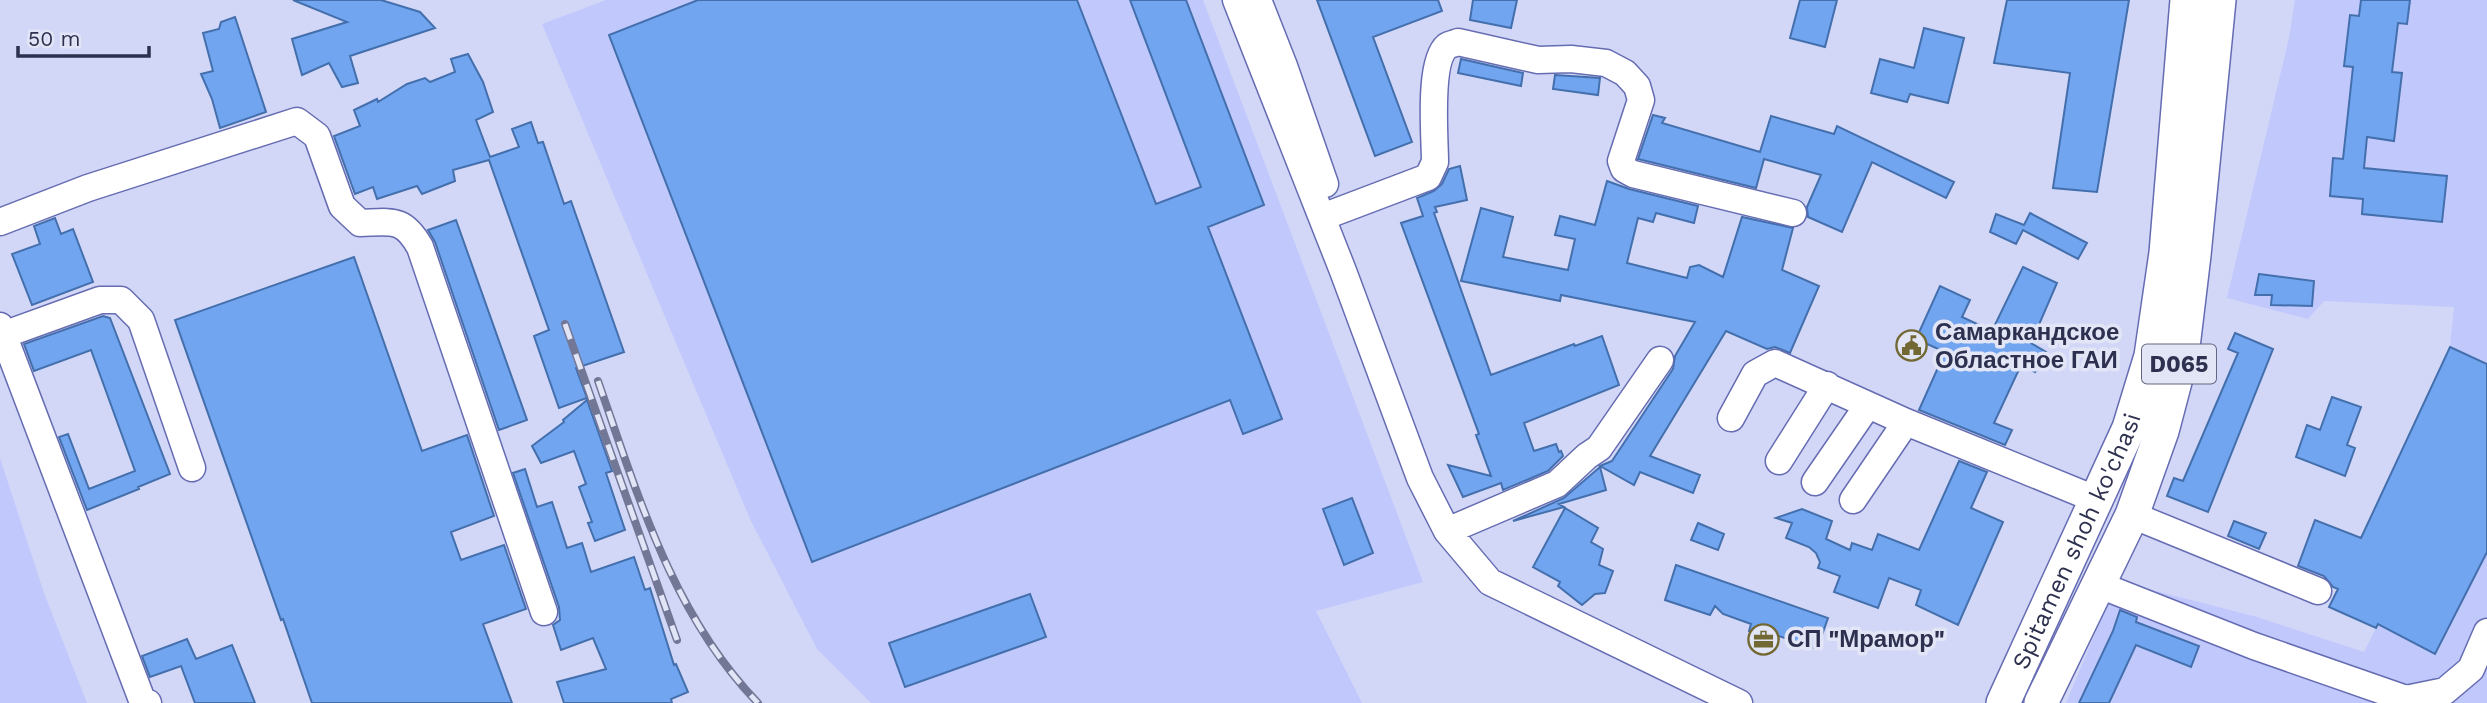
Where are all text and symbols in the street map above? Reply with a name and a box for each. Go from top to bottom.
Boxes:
scale bar [18,14,149,58]
text: 50 m [28,26,80,51]
place label: Самаркандское Областное ГАИ [1935,318,2119,374]
public building icon: Самаркандское Областное ГАИ [1895,329,1929,363]
road number: D065 [2142,344,2216,384]
street label: Spitamen shoh ko'chasi [2006,410,2147,674]
office icon: СП "Мрамор" [1747,622,1781,656]
place label: СП "Мрамор" [1787,625,1945,653]

